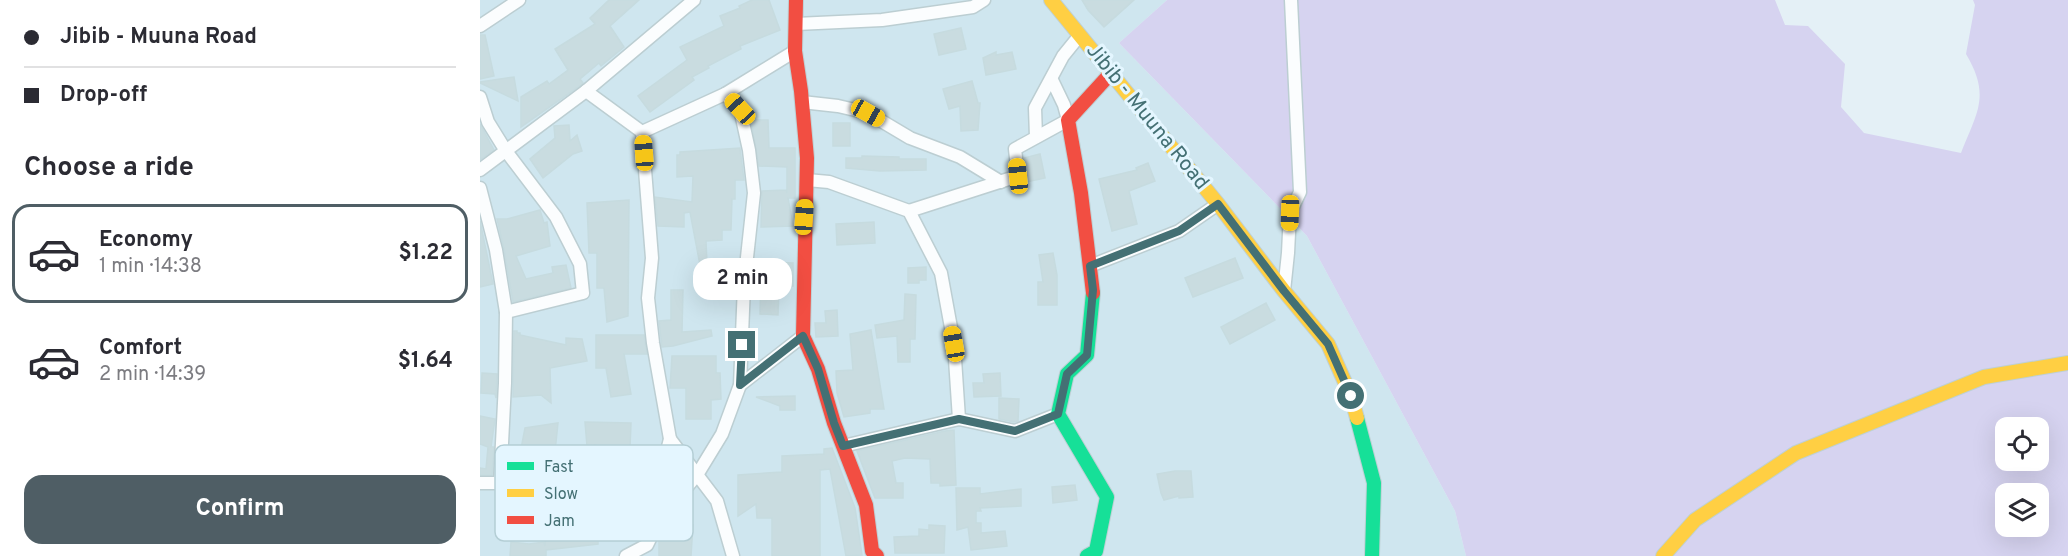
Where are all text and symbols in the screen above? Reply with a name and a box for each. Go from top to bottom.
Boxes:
text: Jibib - Muuna Road [60,24,257,51]
street label: Jibib - Muuna Road [1079,38,1215,196]
text: Drop-off [60,82,147,109]
car [721,90,759,128]
car [848,96,888,130]
car [634,134,654,172]
text: Choose a ride [24,151,194,185]
car [1007,157,1029,195]
car [1280,195,1300,231]
car [794,198,814,236]
icon: car [27,227,81,281]
text: Economy [99,227,193,254]
text: $1.22 [399,240,453,267]
text: 1 min · 14:38 [99,254,202,280]
callout: 2 min [692,258,792,300]
text: 2 min [716,266,769,292]
car [942,325,966,363]
route end [728,331,755,358]
icon: car [27,335,81,389]
text: Comfort [99,335,182,362]
text: $1.64 [398,348,453,375]
text: 2 min · 14:39 [99,362,206,388]
route start [1337,382,1364,409]
map controls [1995,417,2049,537]
button: locate [1995,417,2049,471]
legend [495,445,693,541]
text: Fast [544,458,574,478]
button: Confirm [24,475,456,544]
button: layers [1995,483,2049,537]
text: Slow [544,485,578,505]
text: Jam [544,512,575,532]

